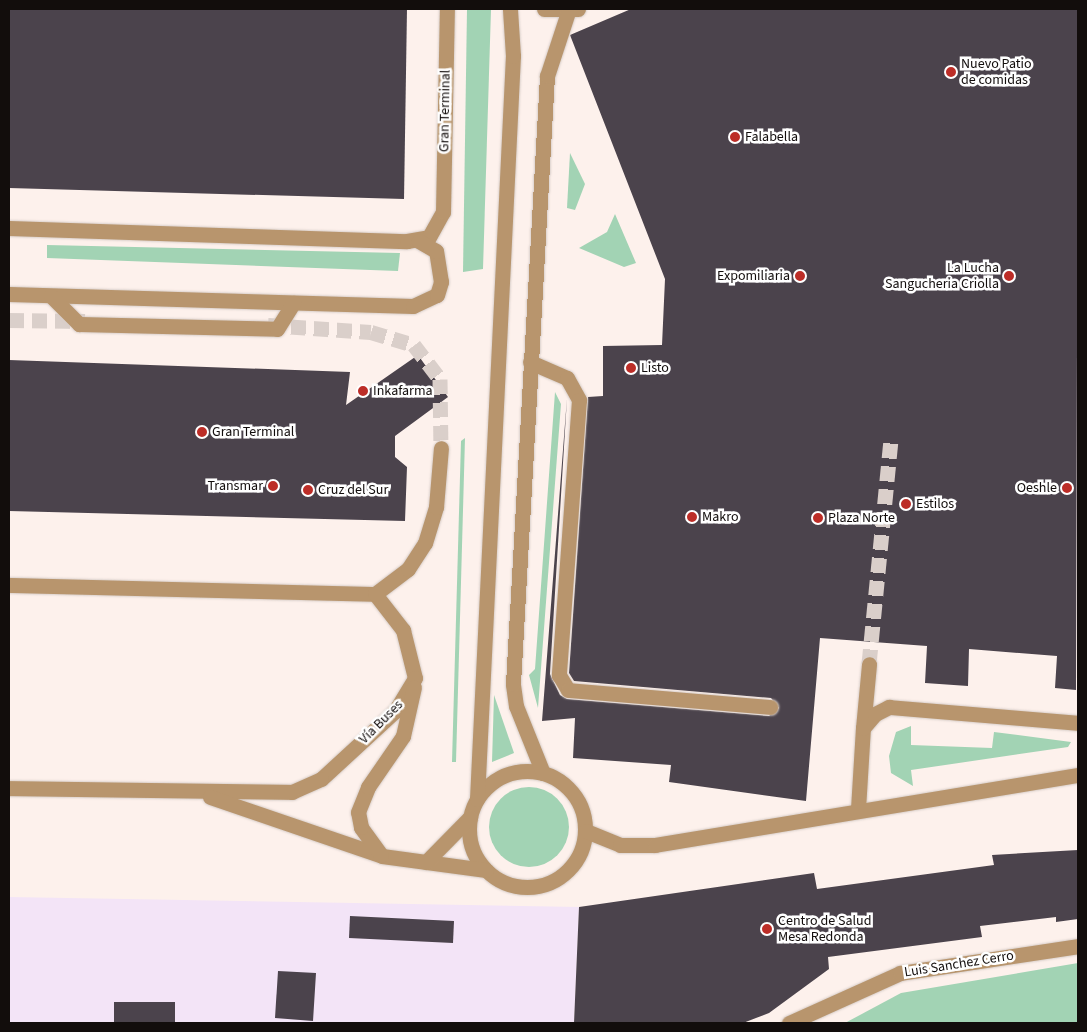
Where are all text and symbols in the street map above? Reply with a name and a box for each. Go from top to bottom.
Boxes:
place label: Nuevo Patio de comidas [961,56,1032,88]
marker: Nuevo Patio de comidas [945,66,957,78]
street label: Gran Terminal [436,70,454,152]
place label: Falabella [745,129,798,145]
marker: Falabella [729,131,741,143]
place label: La Lucha Sangucheria Criolla [885,260,999,292]
place label: Expomiliaria [717,268,790,284]
marker: Expomiliaria [794,270,806,282]
marker: La Lucha Sangucheria Criolla [1003,270,1015,282]
place label: Listo [641,360,669,376]
marker: Listo [625,362,637,374]
place label: Inkafarma [373,383,433,399]
marker: Inkafarma [357,385,369,397]
place label: Gran Terminal [212,424,294,440]
marker: Gran Terminal [196,426,208,438]
place label: Transmar [208,478,263,494]
marker: Transmar [267,480,279,492]
place label: Oeshle [1017,480,1057,496]
place label: Cruz del Sur [318,482,388,498]
marker: Oeshle [1061,482,1073,494]
marker: Cruz del Sur [302,484,314,496]
place label: Estilos [916,496,954,512]
marker: Estilos [900,498,912,510]
place label: Makro [702,509,738,525]
place label: Plaza Norte [828,510,895,526]
marker: Makro [686,511,698,523]
marker: Plaza Norte [812,512,824,524]
street label: Vía Buses [356,697,406,747]
place label: Centro de Salud Mesa Redonda [778,913,871,946]
marker: Centro de Salud Mesa Redonda [760,922,774,936]
street label: Luis Sanchez Cerro [903,947,1015,981]

